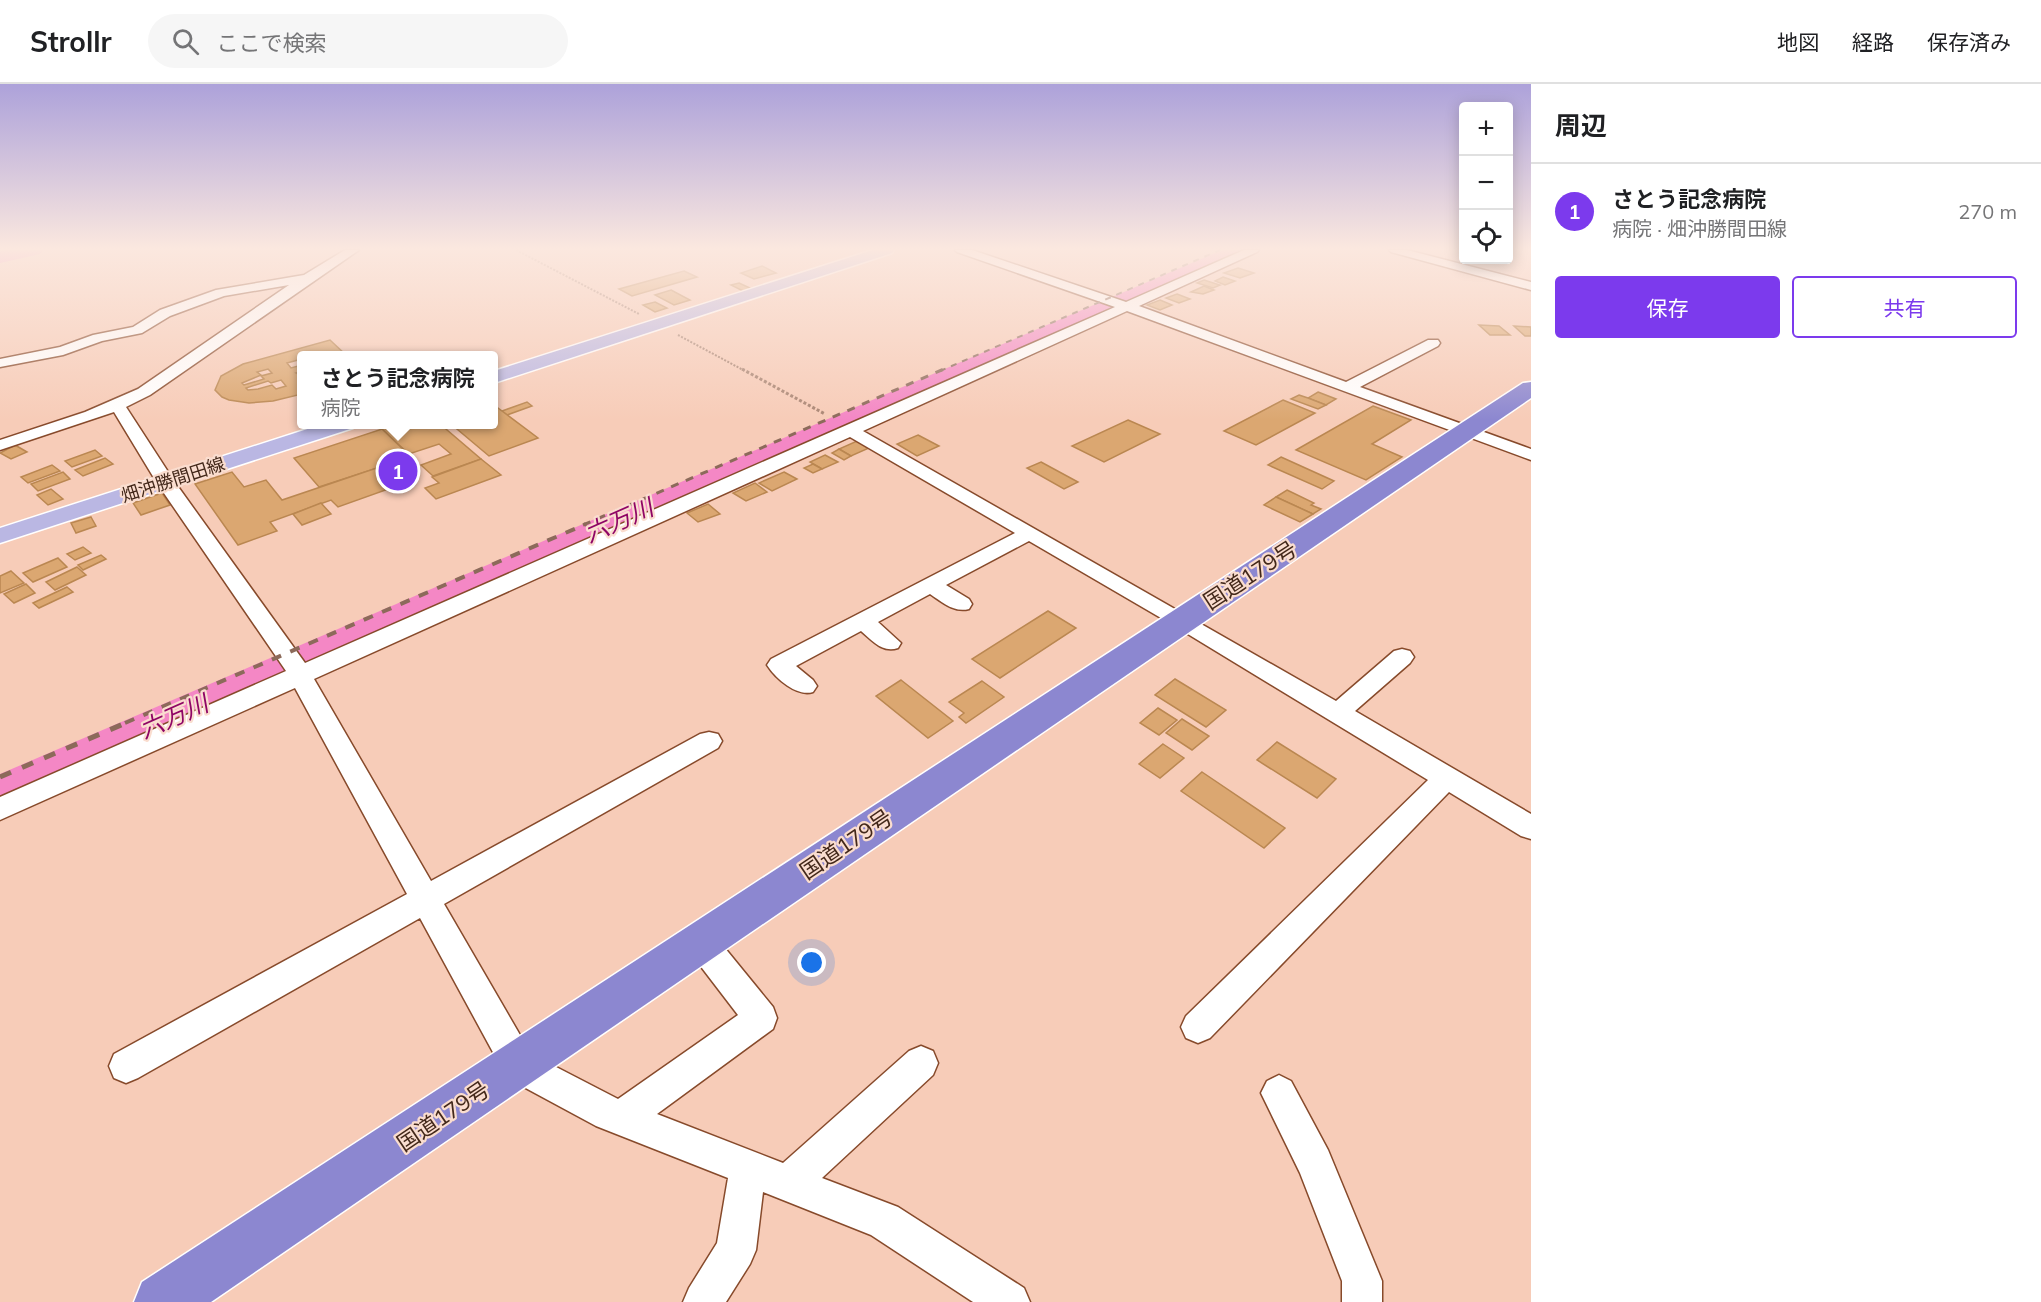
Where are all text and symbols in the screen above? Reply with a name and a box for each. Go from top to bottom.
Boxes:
search box [148,14,568,68]
text: Strollr [30,24,112,59]
icon: search [169,25,202,58]
text: ここで検索 [217,29,327,57]
text: 地図 [1777,29,1819,55]
text: 経路 [1852,29,1894,55]
text: 保存済み [1927,29,2011,55]
map controls [1459,102,1513,264]
button: + [1459,102,1513,156]
text: 周辺 [1555,109,1607,142]
button: − [1459,156,1513,210]
text: さとう記念病院 [1612,185,1766,213]
text: 1 [1569,199,1581,224]
text: 270 m [1958,199,2017,224]
button: locate [1459,210,1513,264]
text: 病院 · 畑沖勝間田線 [1612,216,1787,241]
button: 保存 [1555,276,1780,338]
button: 共有 [1792,276,2017,338]
popup [297,351,498,429]
text: さとう記念病院 [320,364,475,392]
text: 病院 [320,395,360,420]
pin: 1 [378,448,418,494]
street label: 畑沖勝間田線 [118,452,228,507]
water label: 六万川 [580,491,660,548]
street label: 国道179号 [1198,534,1302,616]
water label: 六万川 [135,687,215,744]
street label: 国道179号 [794,803,898,885]
your location [797,948,826,977]
street label: 国道179号 [391,1075,495,1157]

